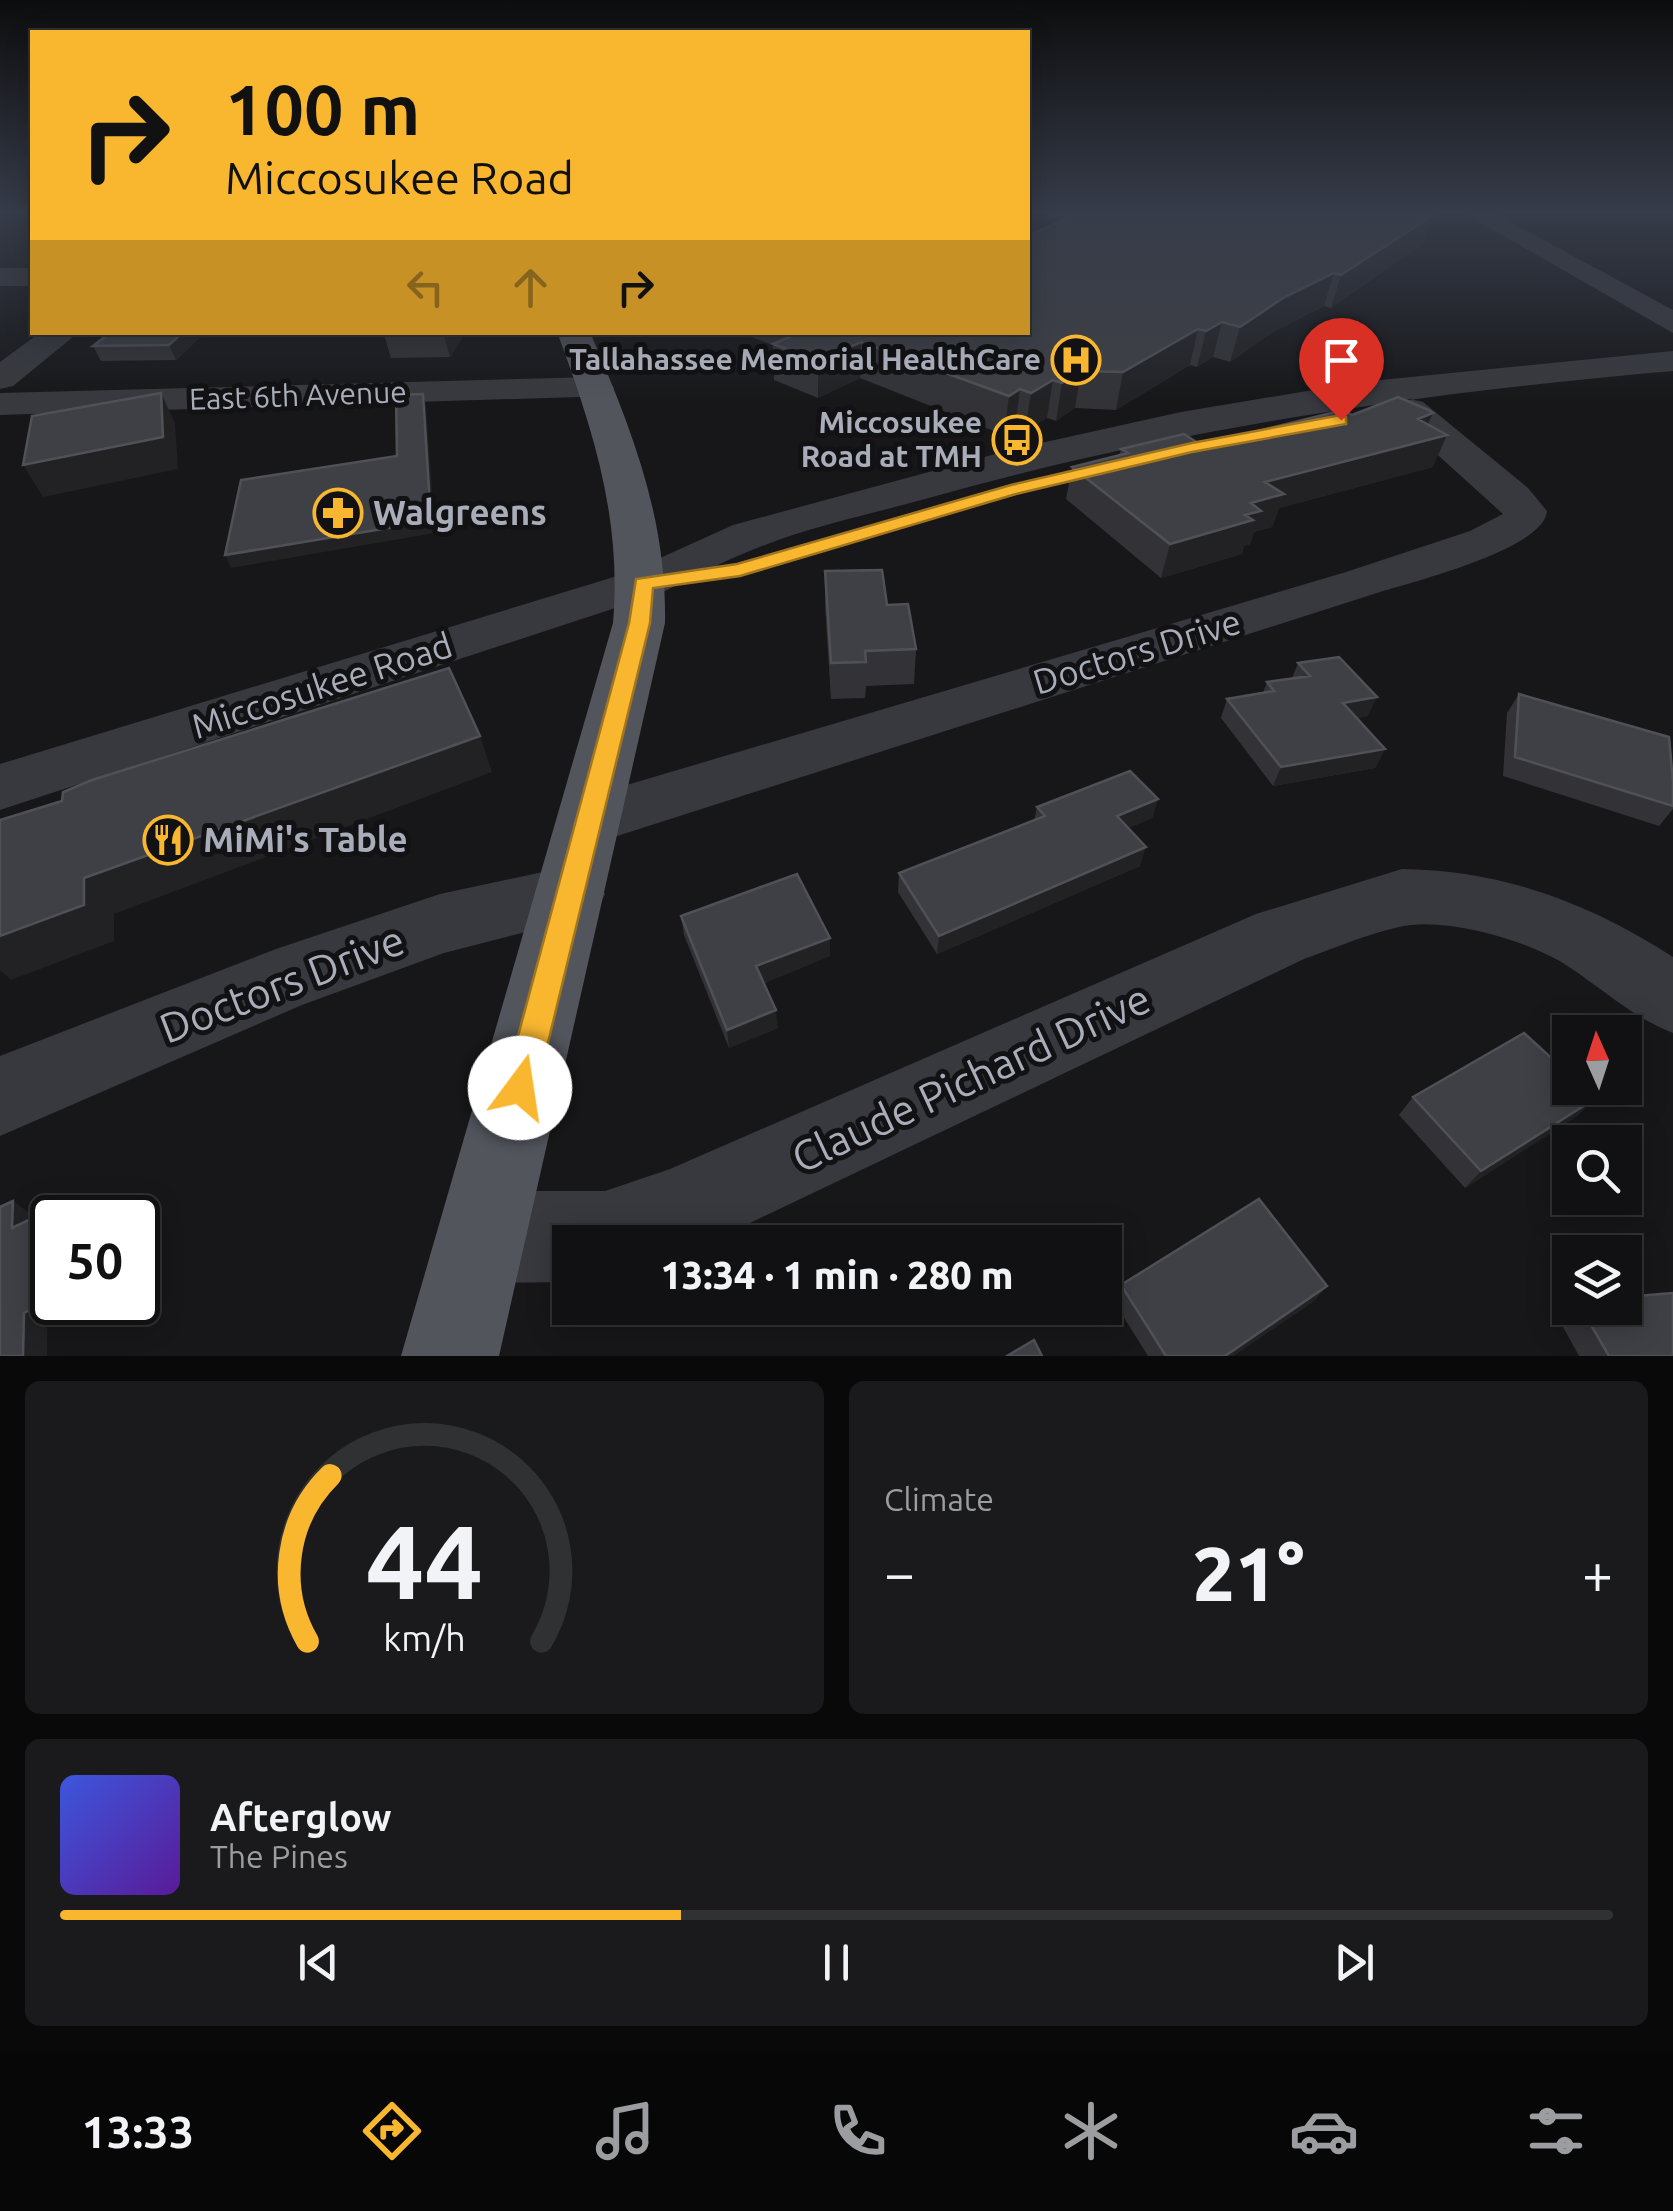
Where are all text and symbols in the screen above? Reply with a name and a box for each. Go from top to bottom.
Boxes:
icon: right [60,70,190,200]
text: 100 m [225,70,420,148]
text: Miccosukee Road [225,152,574,203]
icon: left [398,260,453,315]
icon: ahead [503,260,558,315]
icon: right [608,260,663,315]
pin [1299,318,1384,421]
icon: arrive [1314,333,1369,388]
hospital icon: Tallahassee Memorial HealthCare [1050,334,1102,386]
place label: Tallahassee Memorial HealthCare [569,342,1041,376]
street label: East 6th Avenue [189,374,407,416]
place label: Miccosukee Road at TMH [801,405,982,473]
bus stop icon: Miccosukee Road at TMH [991,414,1043,466]
pharmacy icon: Walgreens [312,487,364,539]
place label: Walgreens [373,492,547,532]
street label: Doctors Drive [1028,601,1245,702]
street label: Miccosukee Road [186,624,457,746]
restaurant icon: MiMi's Table [142,814,194,866]
place label: MiMi's Table [203,819,408,859]
street label: Doctors Drive [153,915,411,1052]
street label: Claude Pichard Drive [784,974,1157,1181]
north arrow [1552,1015,1642,1105]
map controls [1552,1015,1642,1325]
position arrow [468,1036,572,1140]
button: search [1552,1125,1642,1215]
speed limit sign: 50 [30,1195,160,1325]
button: layers [1552,1235,1642,1325]
text: 13:34 · 1 min · 280 m [660,1254,1014,1296]
text: Climate [884,1481,994,1517]
text: 44 [366,1502,483,1619]
text: 21° [1193,1531,1304,1615]
text: − [884,1542,915,1603]
text: + [1582,1542,1613,1603]
text: km/h [383,1618,466,1658]
text: Afterglow [210,1796,392,1838]
text: The Pines [210,1838,348,1874]
icon: previous [291,1935,346,1990]
icon: pause [809,1935,864,1990]
icon: next [1327,1935,1382,1990]
icon: directions [357,2096,427,2166]
icon: music [590,2096,660,2166]
icon: phone [823,2096,893,2166]
icon: climate [1056,2096,1126,2166]
icon: car [1289,2096,1359,2166]
icon: filters [1521,2096,1591,2166]
text: 13:33 [81,2106,194,2157]

